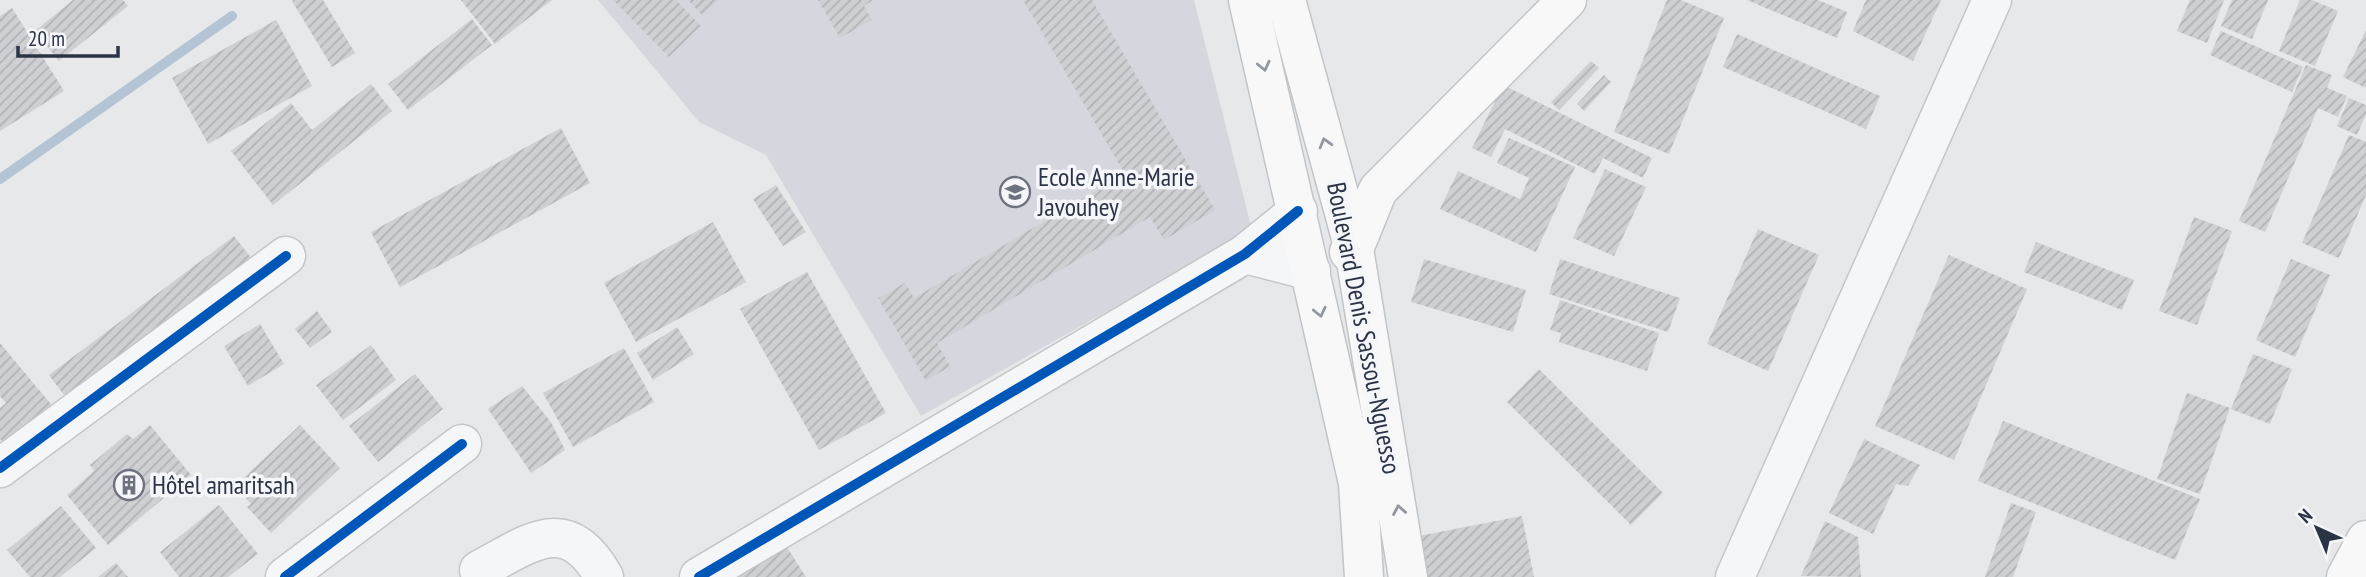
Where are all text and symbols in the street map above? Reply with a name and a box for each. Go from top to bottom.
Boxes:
scale bar [18,14,117,58]
text: 20 m [28,25,65,52]
one-way arrow [1256,60,1270,72]
one-way arrow [1319,137,1334,149]
place label: Ecole Anne-Marie Javouhey [1037,160,1195,223]
school or university icon: Ecole Anne-Marie Javouhey [998,175,1032,209]
street label: Boulevard Denis Sassou-Nguesso [1320,179,1409,477]
one-way arrow [1312,306,1327,318]
building icon: Hôtel amaritsah [112,468,146,502]
place label: Hôtel amaritsah [152,468,295,501]
north arrow [2282,493,2352,563]
one-way arrow [1392,504,1407,515]
text: N [2293,504,2317,528]

